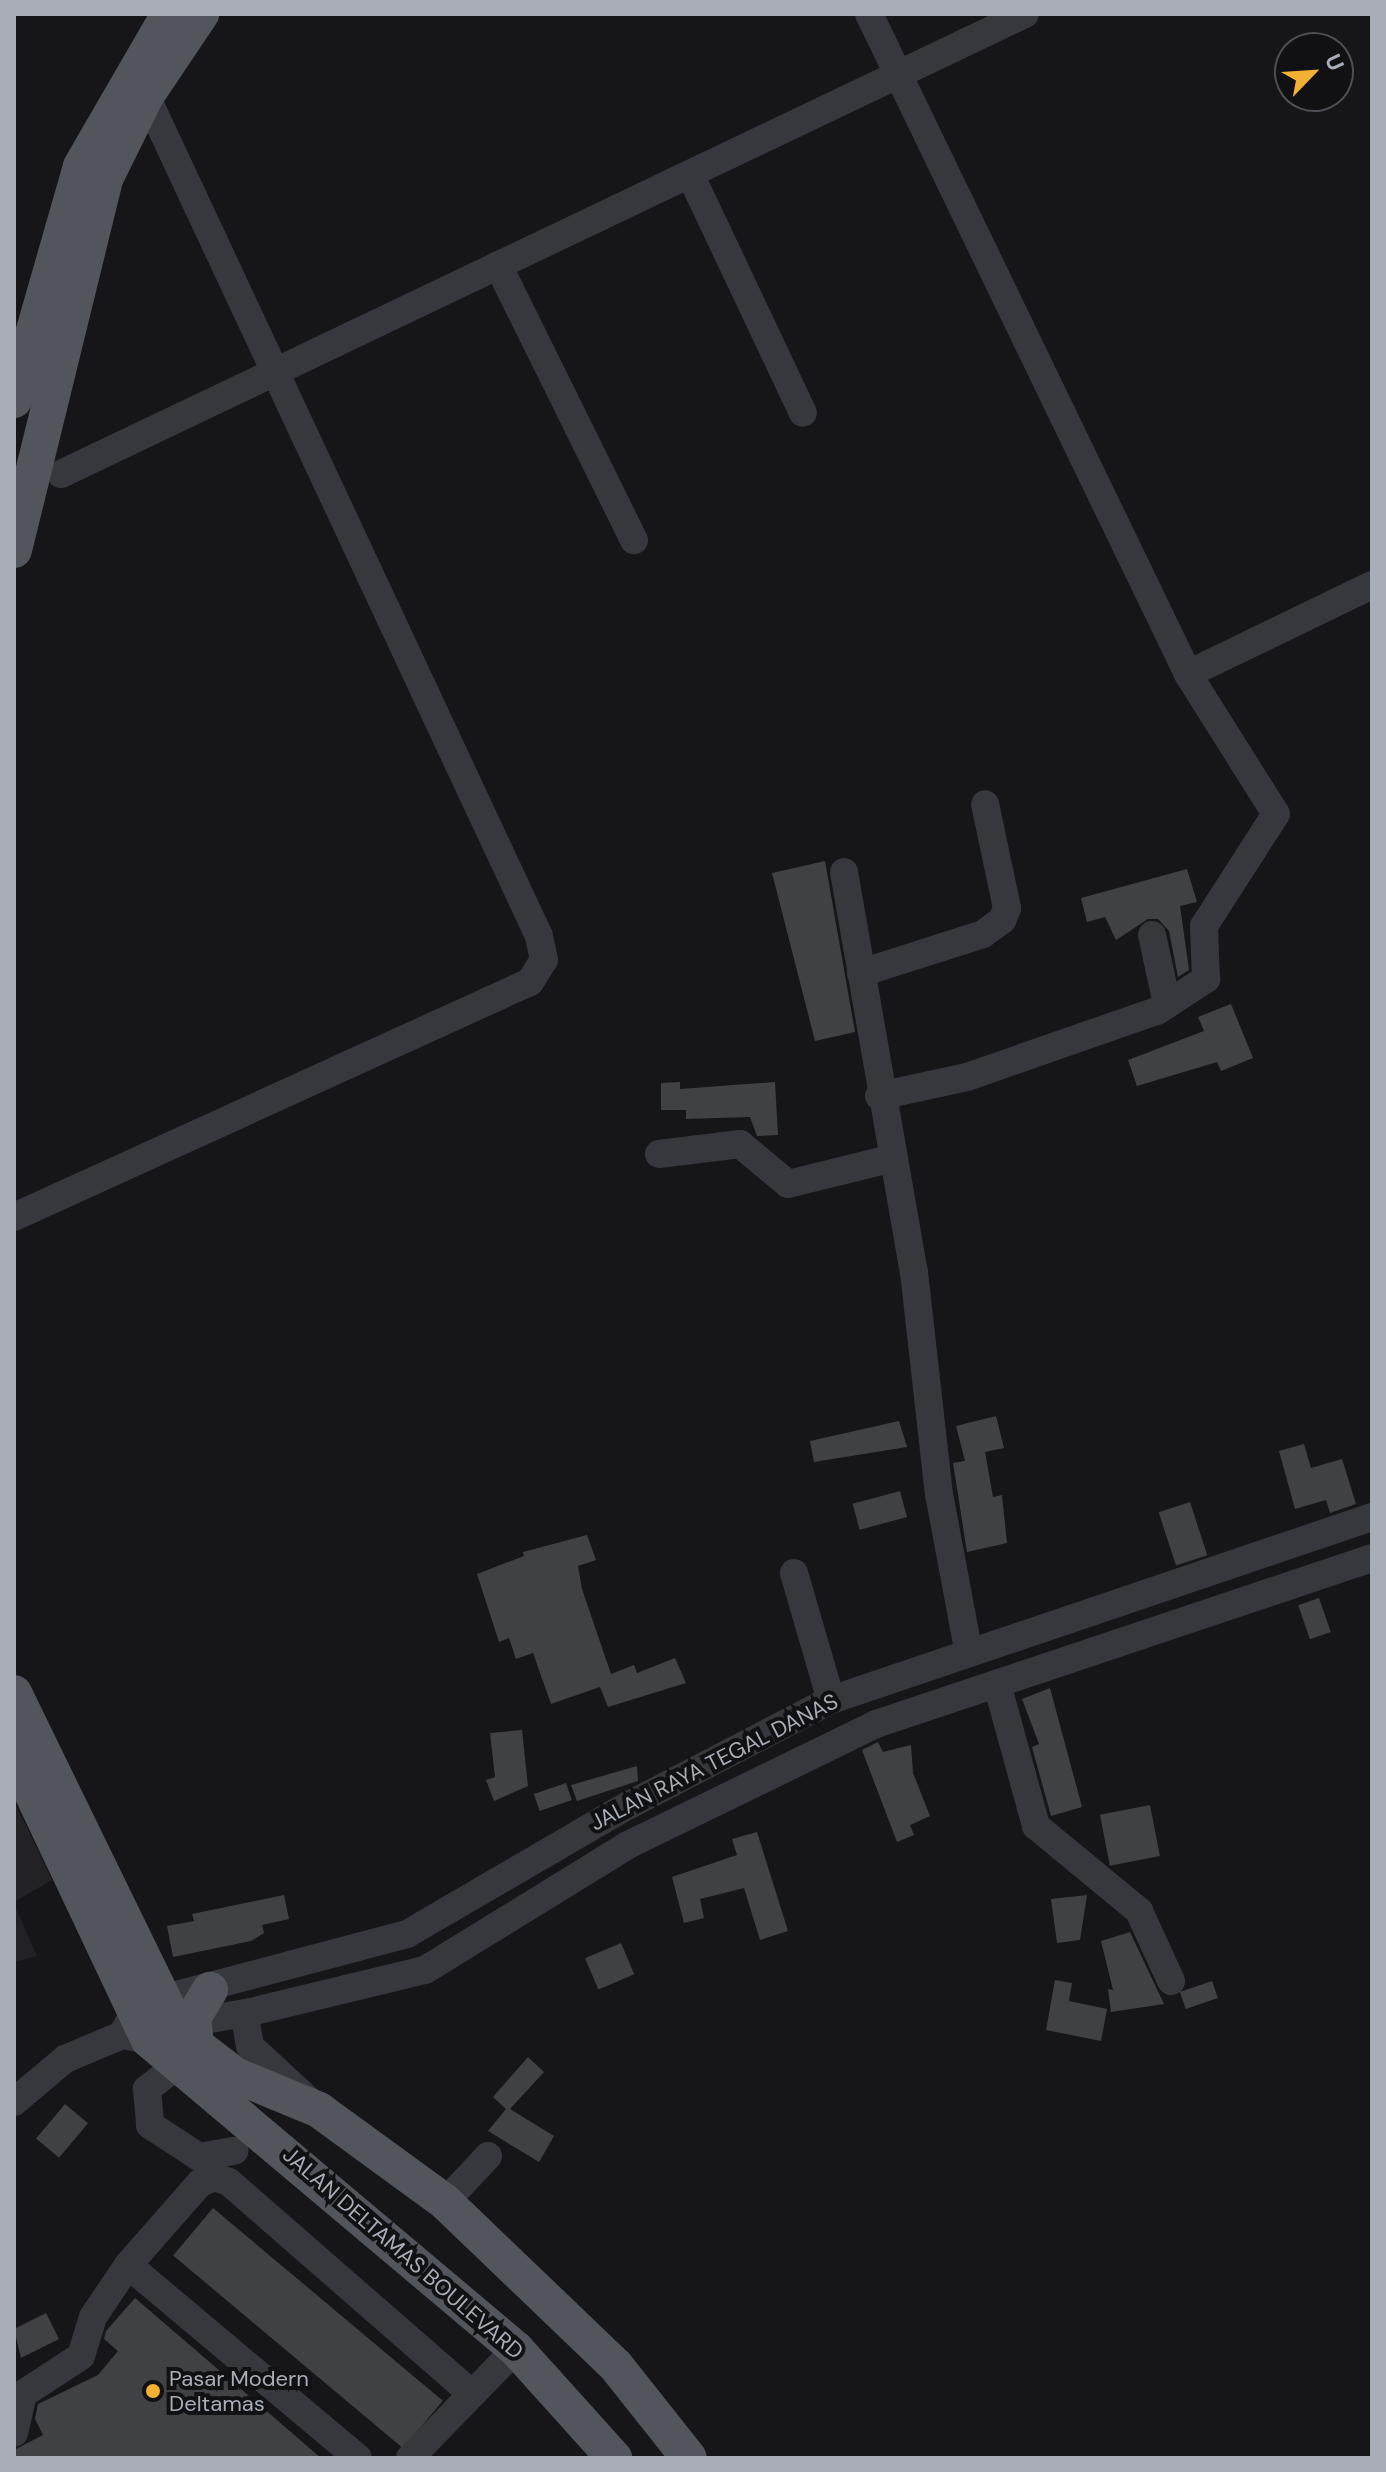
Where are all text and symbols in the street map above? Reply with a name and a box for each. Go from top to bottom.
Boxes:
north arrow [1274,32,1354,112]
text: U [1318,50,1351,75]
street label: JALAN RAYA TEGAL DANAS [586,1688,842,1836]
street label: JALAN DELTAMAS BOULEVARD [277,2141,529,2365]
place label: Pasar Modern Deltamas [169,2365,309,2416]
marker: Pasar Modern Deltamas [144,2382,162,2400]

